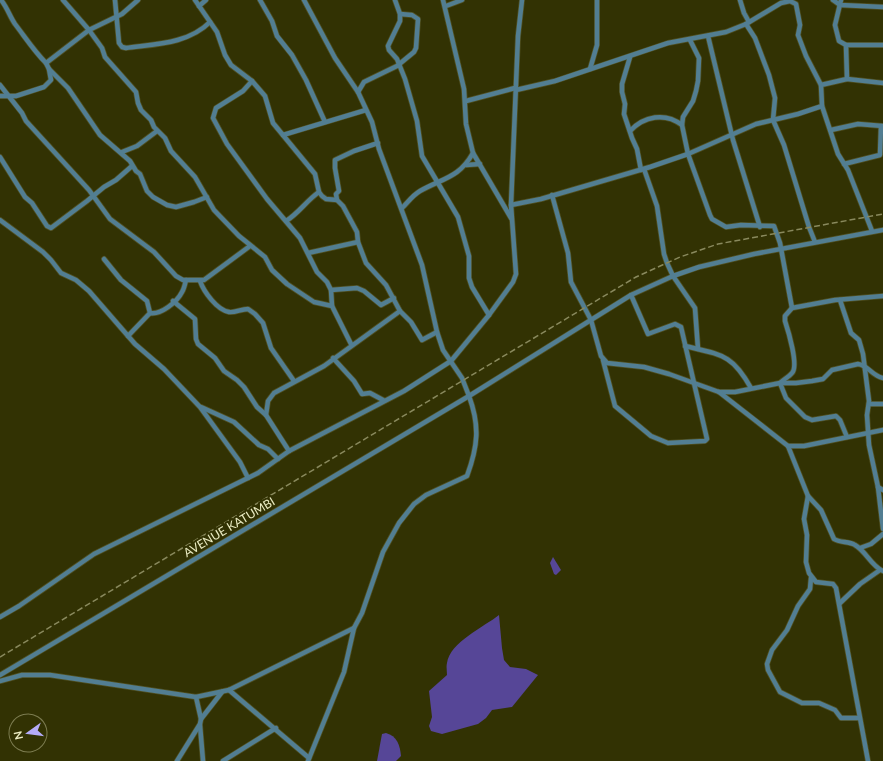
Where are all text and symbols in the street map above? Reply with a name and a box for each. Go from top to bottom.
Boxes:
street label: AVENUE KATUMBI [181,494,277,560]
north arrow [8,713,48,753]
text: N [10,730,25,741]

